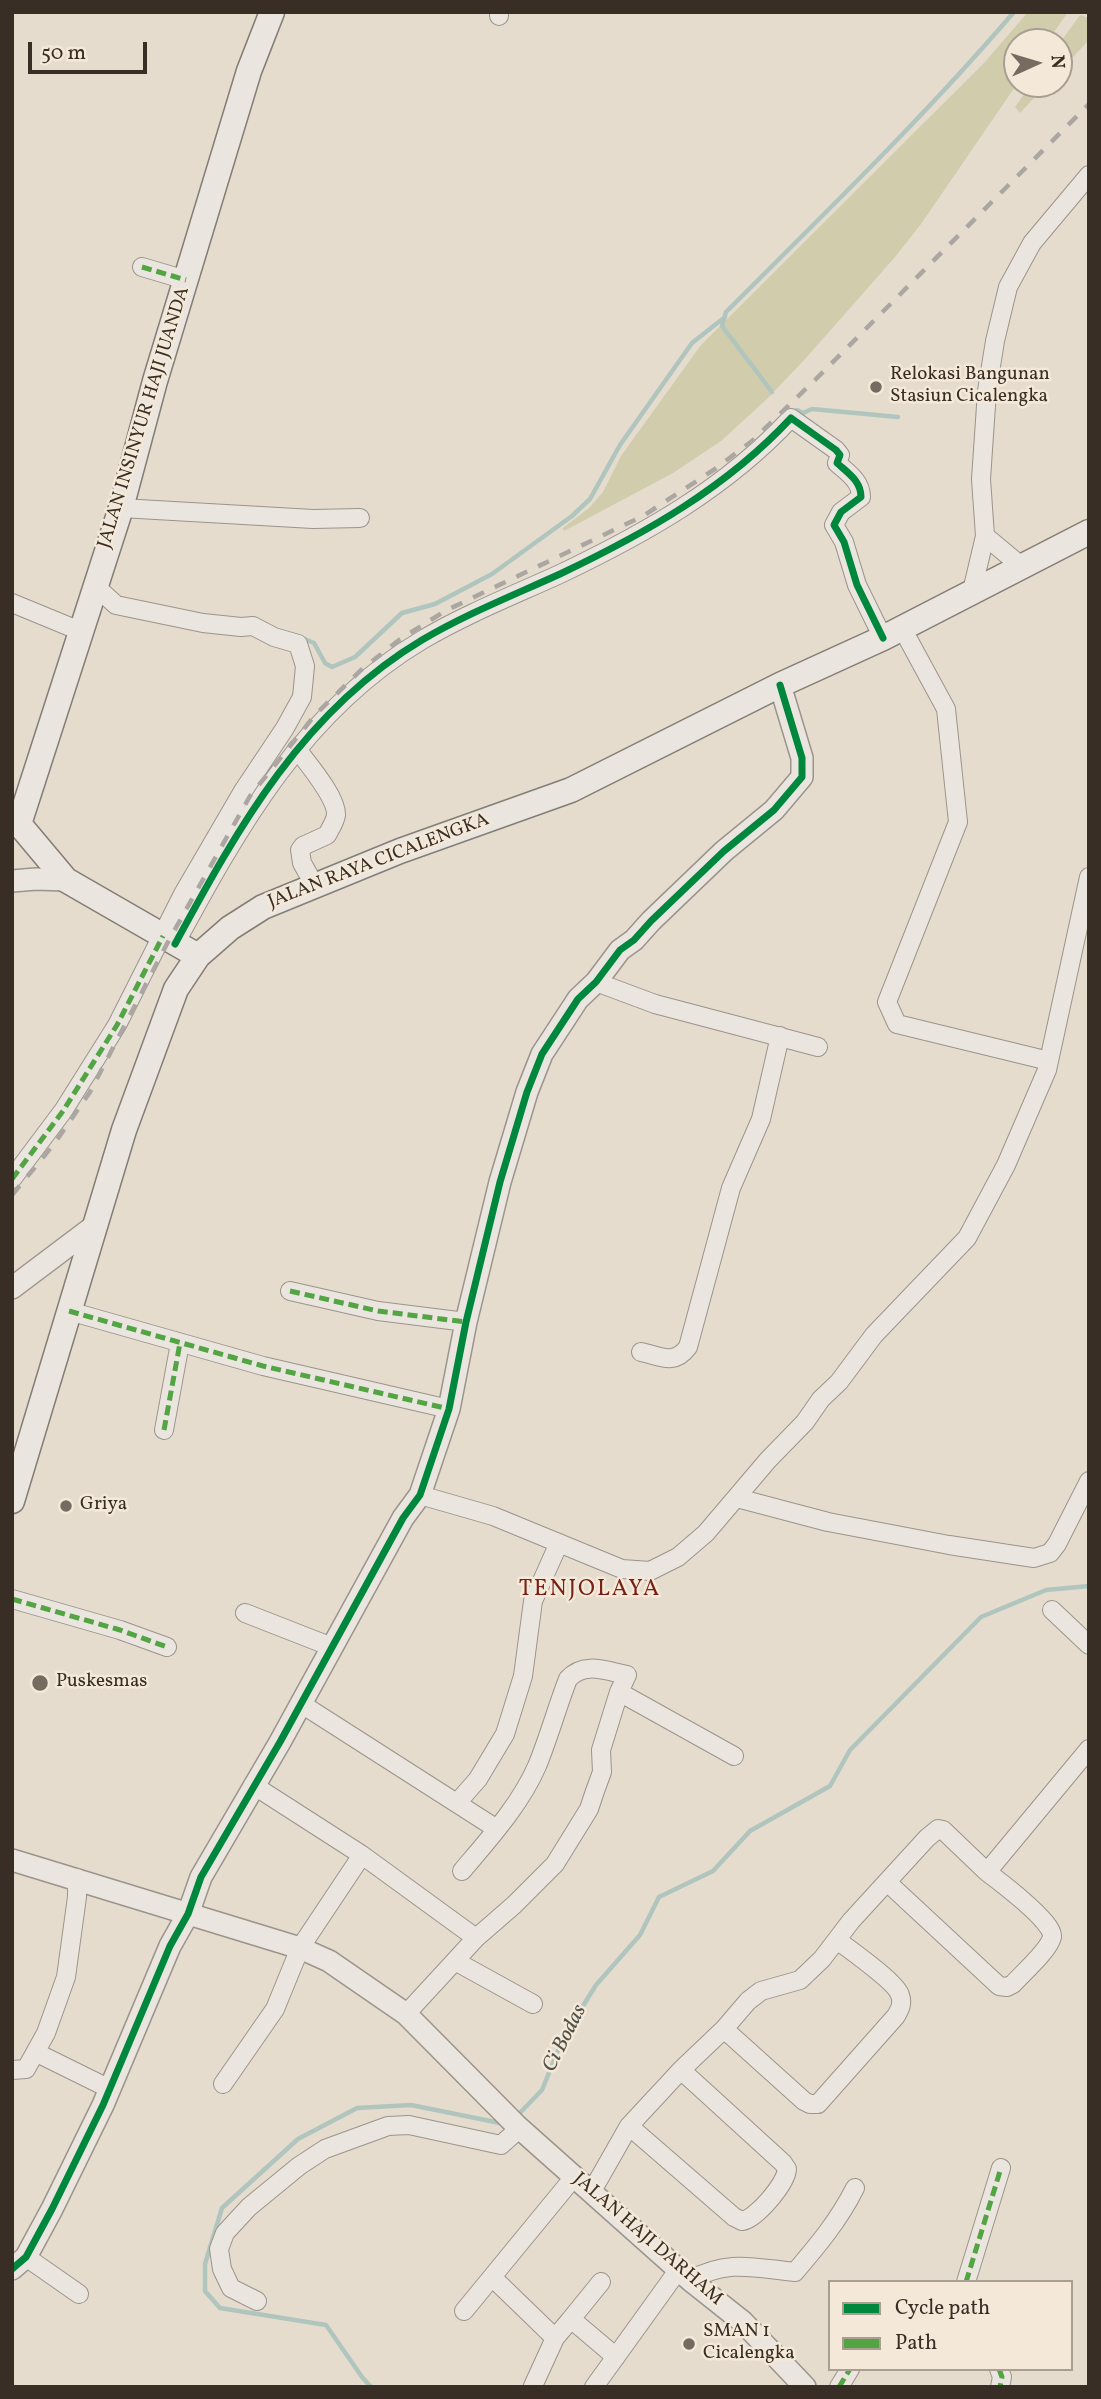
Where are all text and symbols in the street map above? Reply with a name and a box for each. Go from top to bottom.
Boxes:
scale bar [32,28,150,72]
north arrow [1003,28,1073,98]
text: 50 m [41,39,86,68]
text: N [1044,54,1070,69]
street label: JALAN INSINYUR HAJI JUANDA [94,284,196,552]
place label: Relokasi Bangunan Stasiun Cicalengka [890,365,1050,409]
marker: Relokasi Bangunan Stasiun Cicalengka [868,379,884,395]
street label: JALAN RAYA CICALENGKA [265,809,493,915]
place label: Griya [80,1495,127,1517]
marker: Griya [58,1498,74,1514]
district label: TENJOLAYA [520,1577,660,1605]
place label: Puskesmas [56,1672,148,1694]
marker: Puskesmas [30,1673,50,1693]
water label: Ci Bodas [538,2001,594,2077]
street label: JALAN HAJI DARHAM [567,2169,727,2311]
legend [828,2280,1073,2371]
text: Cycle path [895,2294,990,2323]
place label: SMAN 1 Cicalengka [703,2322,795,2366]
text: Path [895,2329,937,2358]
marker: SMAN 1 Cicalengka [681,2336,697,2352]

